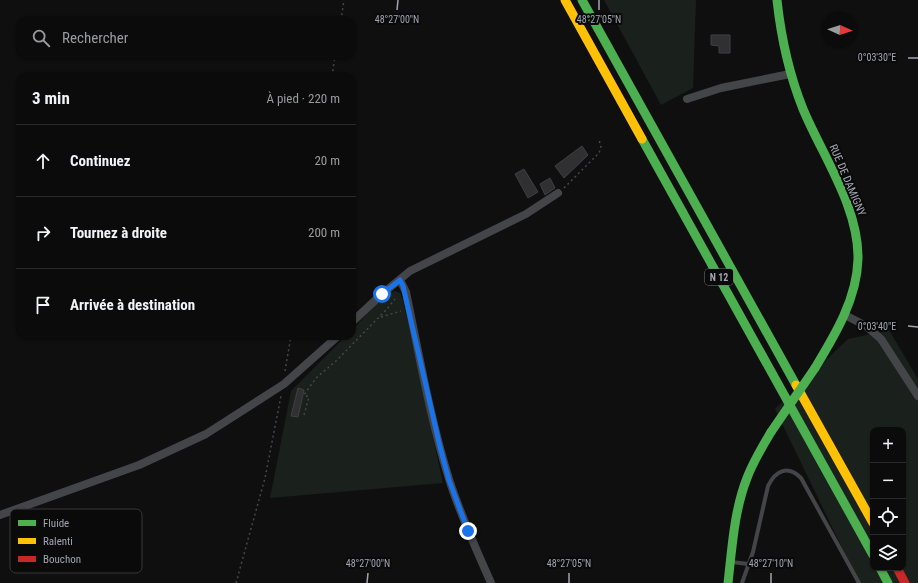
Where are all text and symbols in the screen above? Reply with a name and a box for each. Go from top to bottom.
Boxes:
north arrow [822,12,858,48]
text: 48°27'00"N [375,14,419,25]
text: 48°27'05"N [577,14,621,25]
search box [16,16,356,60]
icon: search [30,27,52,49]
text: Rechercher [62,29,128,47]
text: 0°03'30"E [858,52,896,63]
text: 3 min [32,88,70,108]
text: À pied · 220 m [266,91,340,106]
street label: RUE DE DAMIGNY [827,142,869,218]
icon: ahead [32,150,54,172]
text: Continuez [70,152,131,170]
text: 20 m [314,153,340,168]
icon: right [32,222,54,244]
text: Tournez à droite [70,224,167,242]
text: 200 m [308,225,340,240]
road number: N 12 [705,269,733,285]
route start [373,285,391,303]
icon: arrive [32,294,54,316]
text: Arrivée à destination [70,296,195,314]
text: 0°03'40"E [858,321,896,332]
map controls [870,427,906,571]
button: + [870,427,906,463]
button: − [870,463,906,499]
button: locate [870,499,906,535]
legend [10,509,142,573]
text: Fluide [43,517,69,530]
route end [459,522,477,540]
text: Ralenti [43,535,73,548]
button: layers [870,535,906,571]
text: Bouchon [43,553,81,566]
text: 48°27'00"N [346,558,390,569]
text: 48°27'05"N [547,558,591,569]
text: 48°27'10"N [749,558,793,569]

